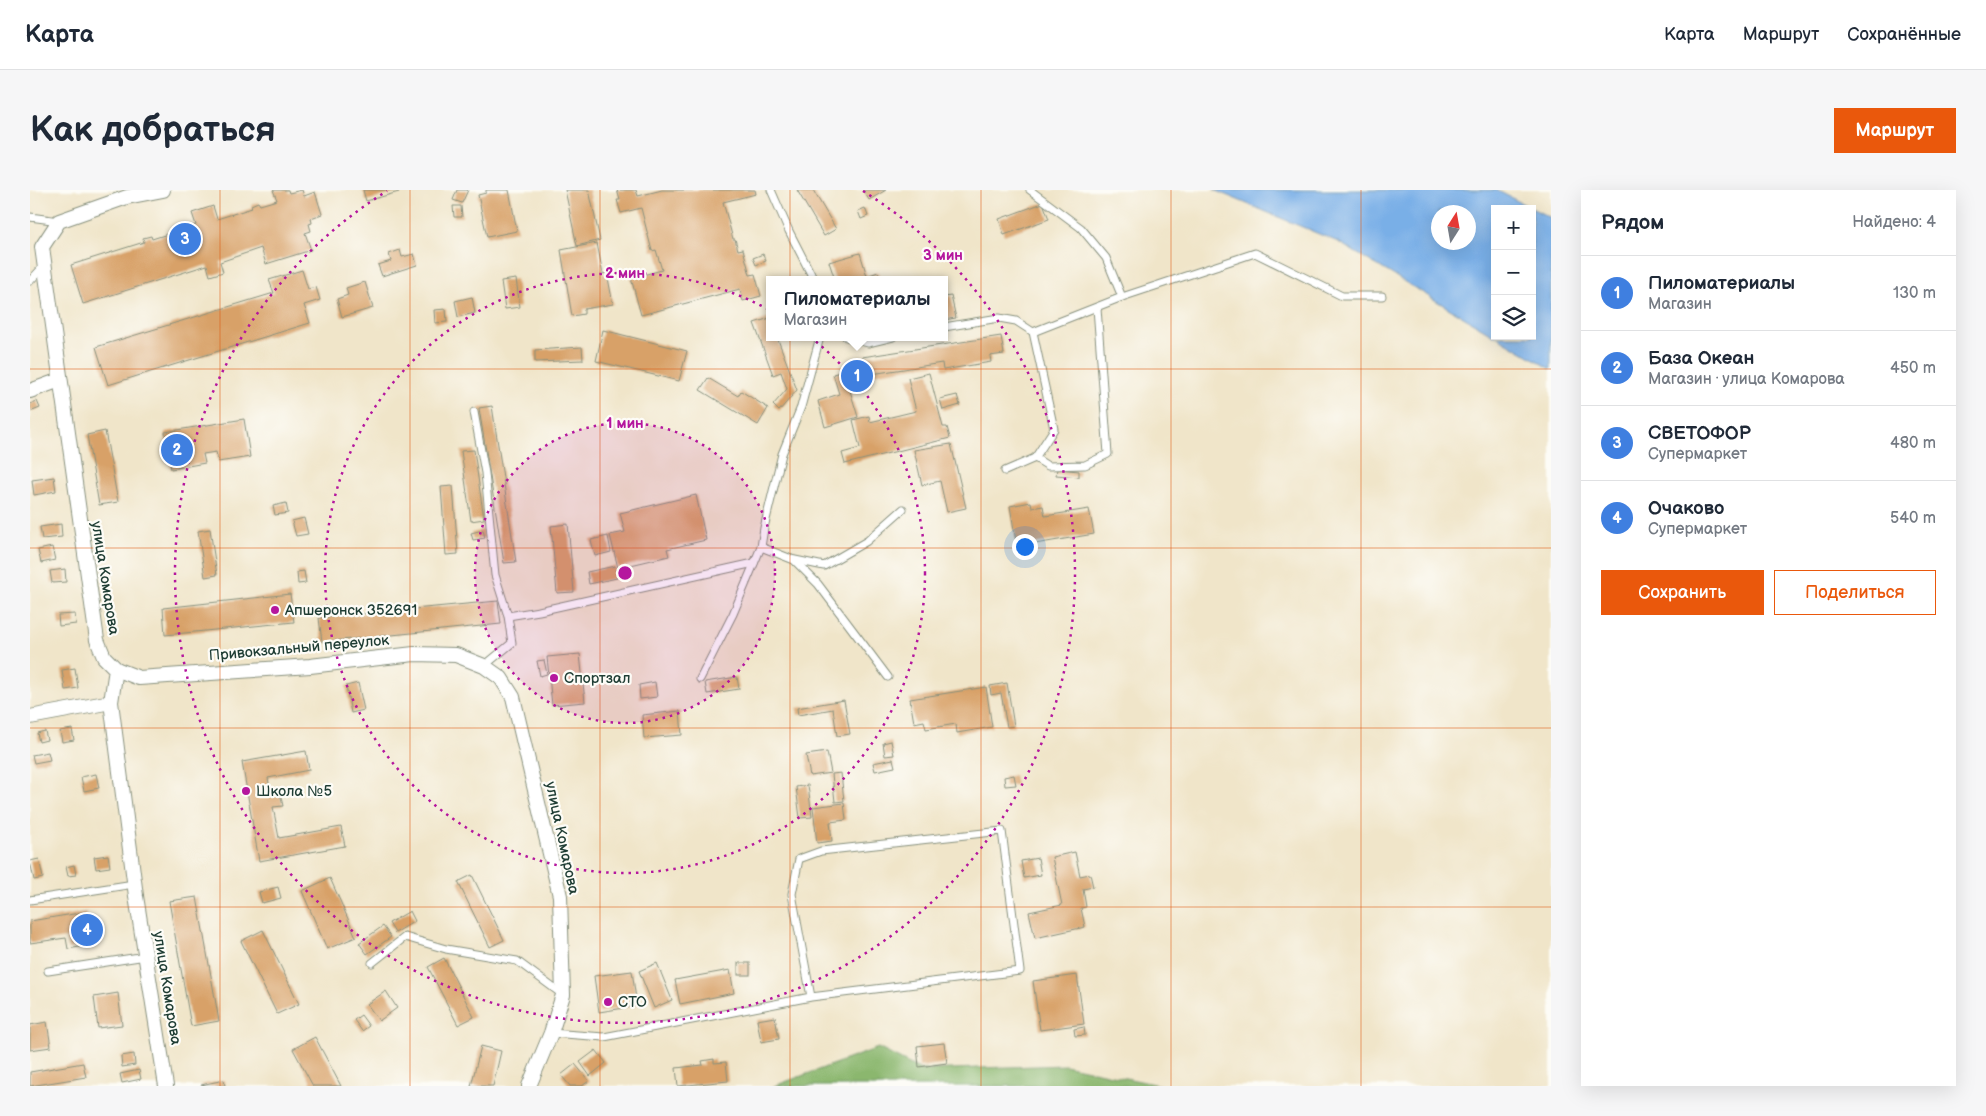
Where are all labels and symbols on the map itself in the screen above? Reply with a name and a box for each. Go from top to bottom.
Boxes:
north arrow [1431,205,1476,250]
pin: 3 [169,220,201,258]
text: 3 мин [923,246,963,265]
text: 2 мин [605,264,645,283]
pin: 1 [841,357,873,395]
text: 1 мин [606,414,644,433]
pin: 2 [161,431,193,469]
street label: улица Комарова [87,520,123,636]
your location [1012,534,1038,560]
centre of rings [616,564,634,582]
place label: Апшеронск 352691 [284,601,417,620]
marker: Апшеронск 352691 [269,604,281,616]
street label: Привокзальный переулок [208,631,390,665]
place label: Спортзал [564,669,630,688]
marker: Спортзал [548,672,560,684]
street label: улица Комарова [541,780,583,896]
place label: Школа №5 [256,782,332,801]
marker: Школа №5 [240,785,252,797]
pin: 4 [71,911,103,949]
street label: улица Комарова [149,930,185,1046]
place label: СТО [618,993,647,1012]
marker: СТО [602,996,614,1008]

